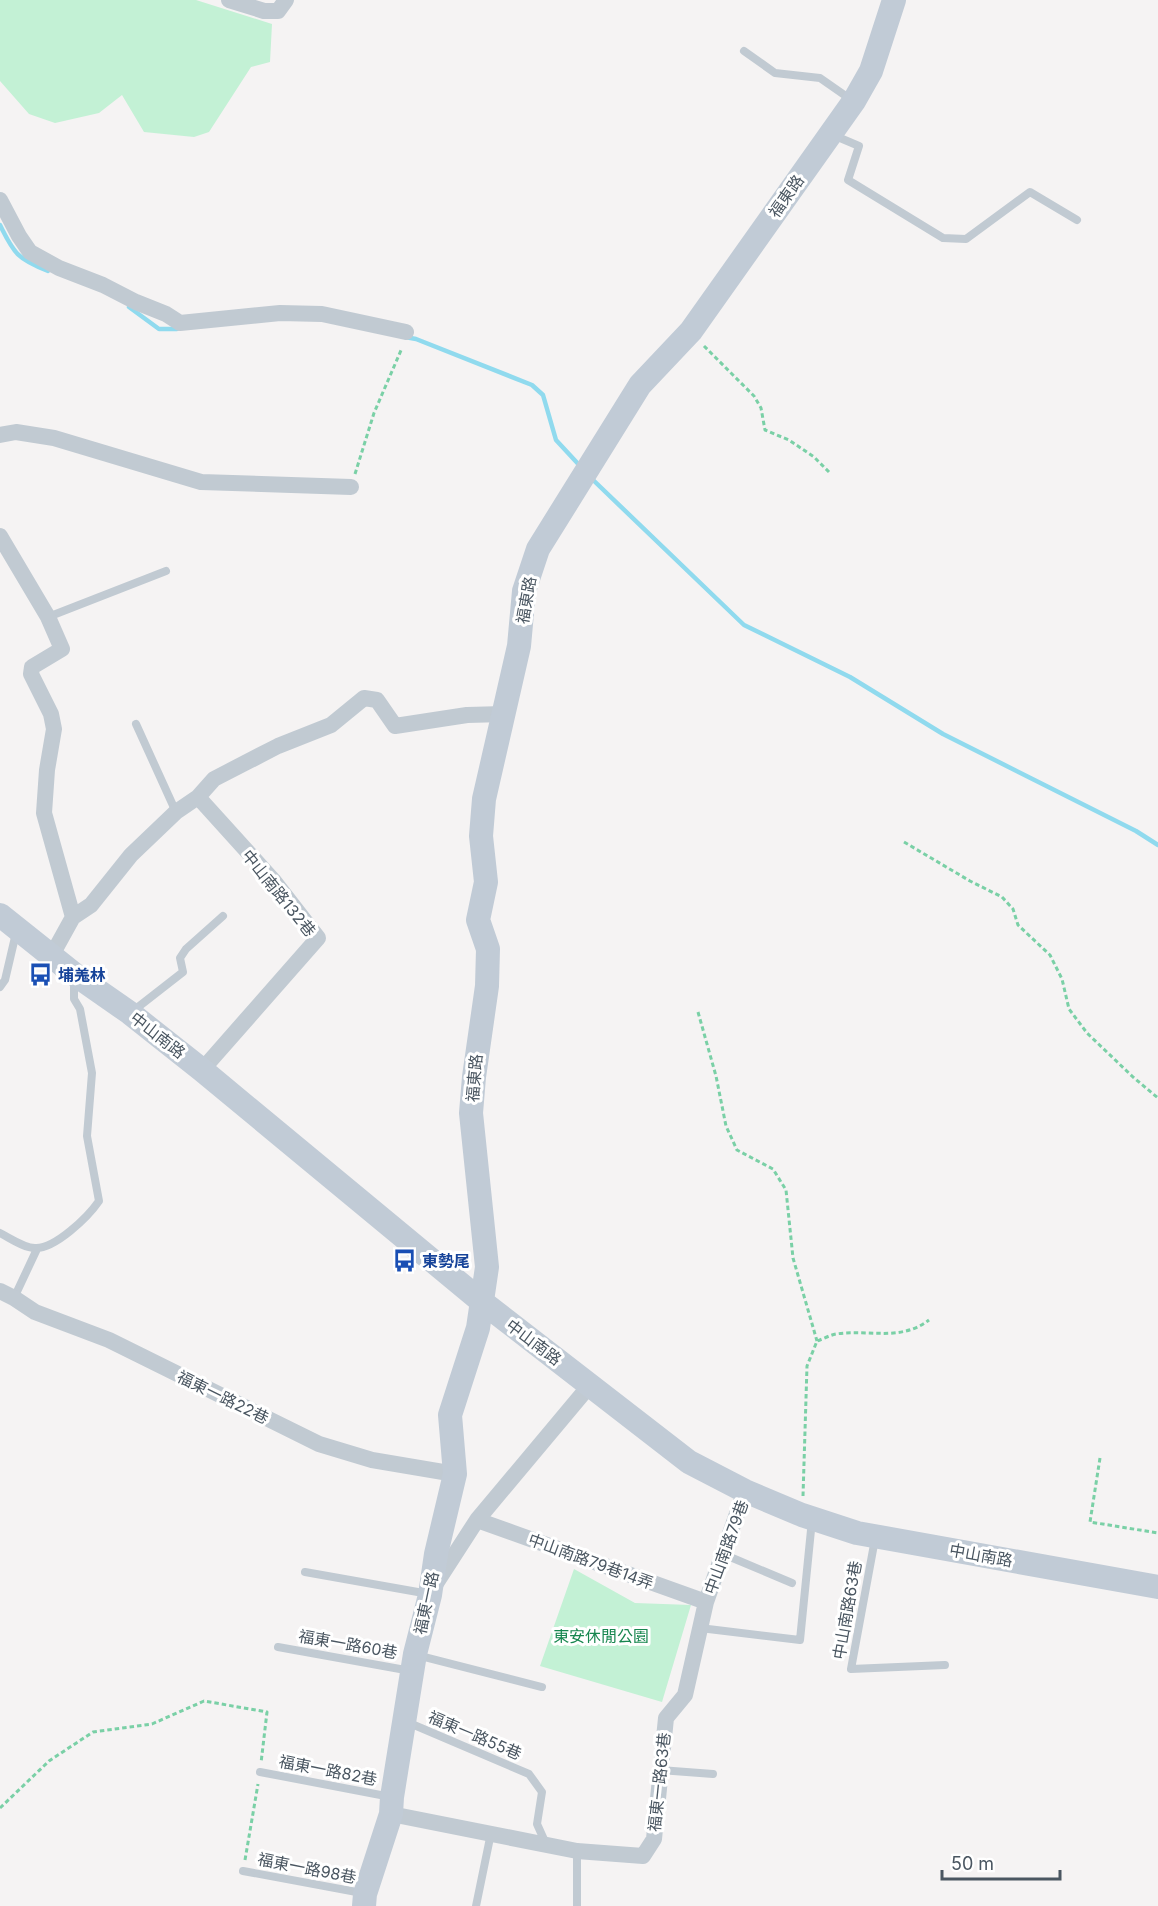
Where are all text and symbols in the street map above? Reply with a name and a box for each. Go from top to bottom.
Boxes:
street label: 福東路 [764,171,808,221]
street label: 福東路 [512,575,540,625]
street label: 中山南路132巷 [238,845,320,941]
bus stop icon: 埔羗林 [27,962,53,988]
place label: 埔羗林 [58,965,106,985]
street label: 中山南路 [127,1007,189,1063]
street label: 福東路 [462,1053,486,1103]
bus stop icon: 東勢尾 [391,1248,417,1274]
place label: 東勢尾 [422,1251,470,1271]
street label: 中山南路 [502,1315,566,1369]
street label: 福東一路22巷 [174,1366,272,1428]
street label: 中山南路79巷 [700,1497,752,1597]
street label: 中山南路79巷14弄 [526,1529,656,1593]
street label: 中山南路 [948,1540,1014,1570]
street label: 中山南路63巷 [828,1559,866,1661]
street label: 福東一路 [410,1570,442,1636]
street label: 福東一路60巷 [297,1625,399,1663]
park label: 東安休閒公園 [553,1626,649,1646]
street label: 福東一路55巷 [425,1706,525,1764]
street label: 福東一路63巷 [644,1731,674,1833]
street label: 福東一路82巷 [277,1751,379,1789]
scale bar [942,1843,1060,1881]
street label: 福東一路98巷 [256,1849,358,1887]
text: 50 m [951,1853,994,1874]

